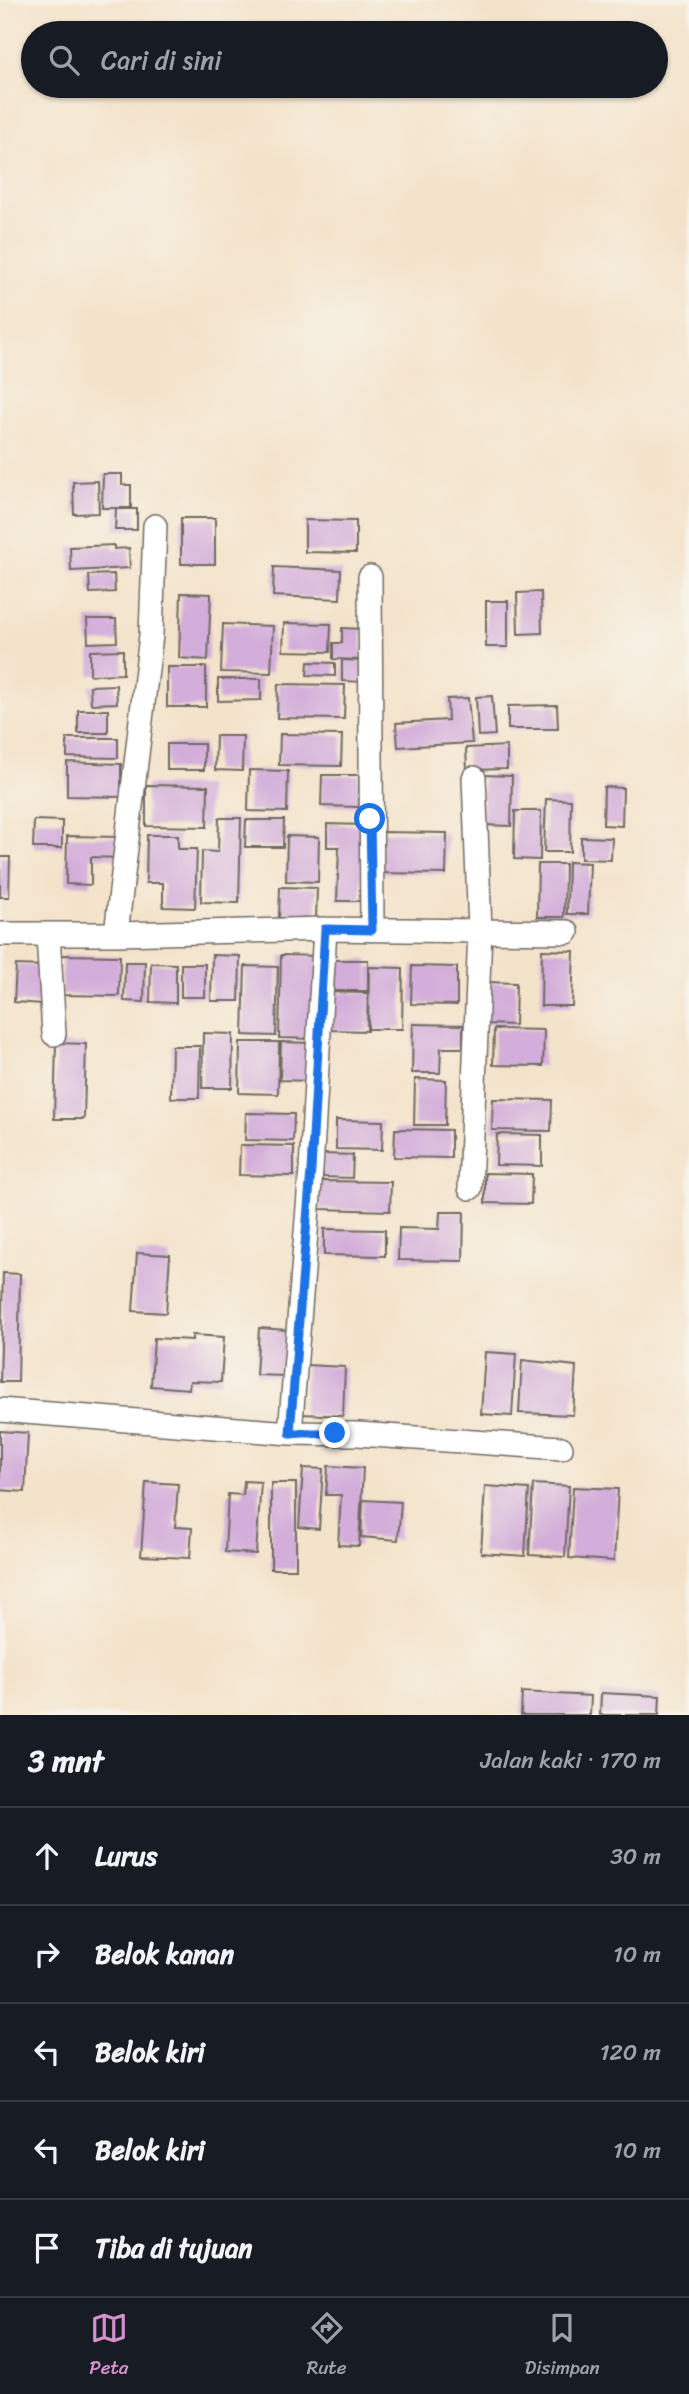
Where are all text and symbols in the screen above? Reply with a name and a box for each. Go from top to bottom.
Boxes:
search box [21,21,668,98]
text: Cari di sini [101,37,222,83]
icon: search [45,41,83,79]
route start [354,803,385,834]
route end [319,1417,350,1448]
text: 3 mnt [28,1734,104,1788]
text: Jalan kaki · 170 m [481,1740,661,1781]
text: Lurus [95,1833,158,1879]
text: 30 m [610,1836,661,1877]
icon: ahead [28,1837,66,1875]
text: Belok kanan [95,1931,234,1977]
text: 10 m [613,1934,661,1975]
icon: right [28,1935,66,1973]
text: Belok kiri [95,2029,205,2075]
text: 120 m [600,2032,661,2073]
icon: left [28,2033,66,2071]
text: Belok kiri [95,2127,205,2173]
text: 10 m [613,2130,661,2171]
icon: left [28,2131,66,2169]
text: Tiba di tujuan [95,2225,252,2271]
icon: arrive [28,2229,66,2267]
tab: Peta [89,2309,128,2384]
tab: Rute [307,2309,346,2384]
tab: Disimpan [525,2309,600,2384]

